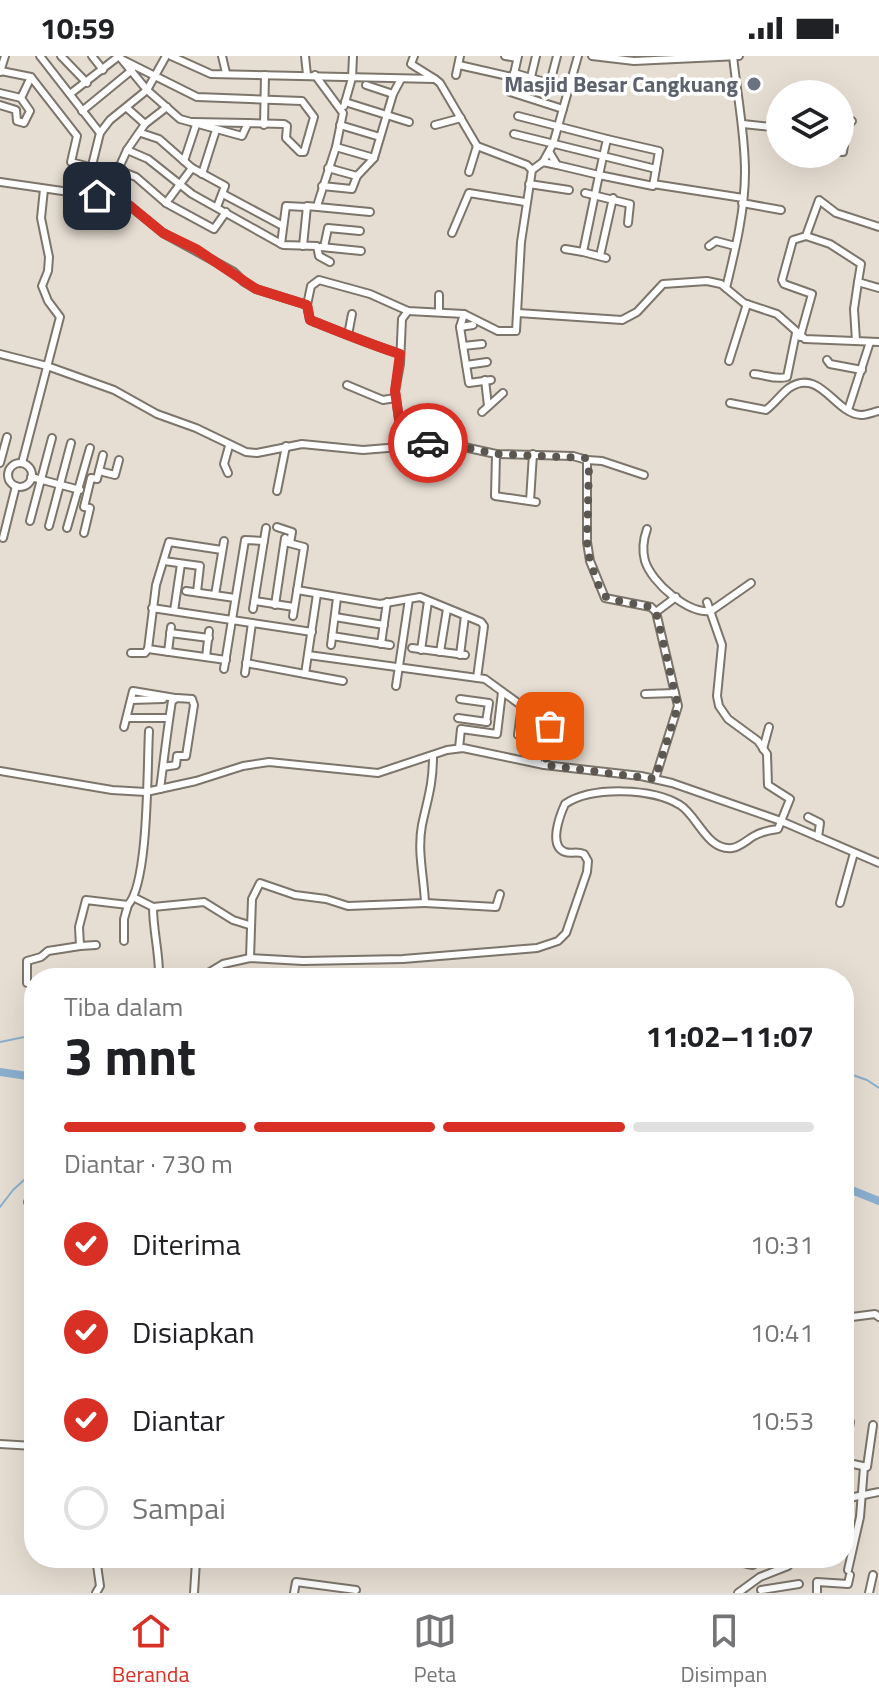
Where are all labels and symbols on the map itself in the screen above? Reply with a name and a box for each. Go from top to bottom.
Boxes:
place label: Masjid Besar Cangkuang [504,67,738,101]
marker: Masjid Besar Cangkuang [745,75,763,93]
pin [63,162,131,230]
courier [388,403,468,483]
pin [516,692,584,760]

